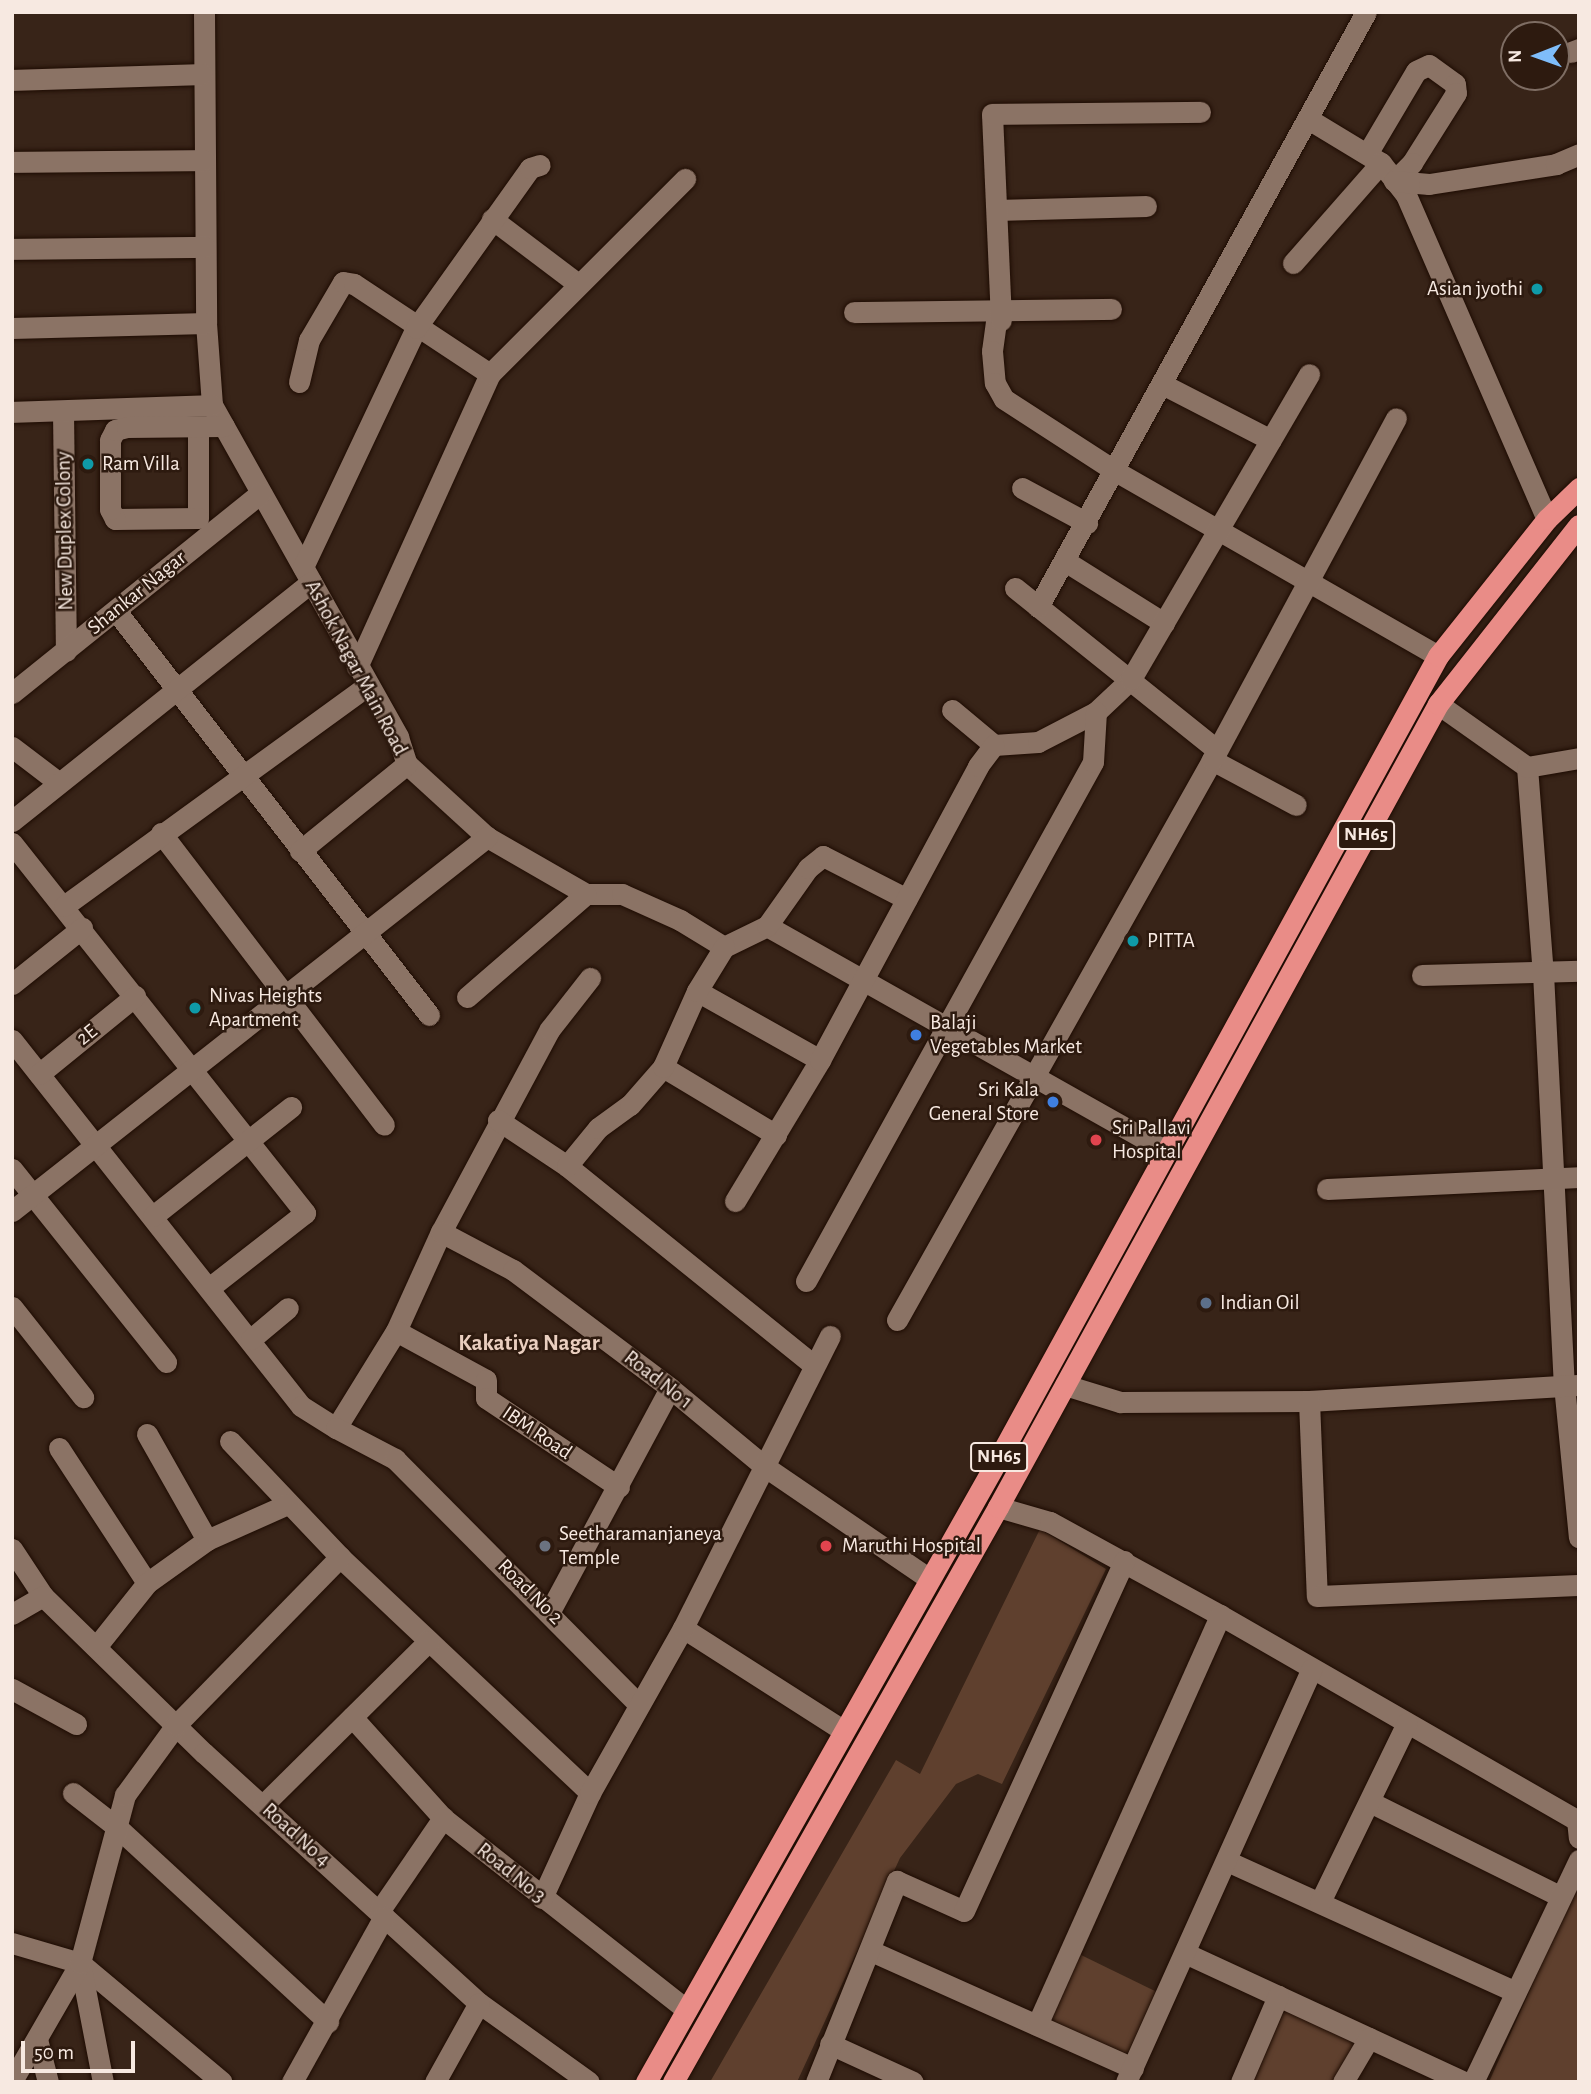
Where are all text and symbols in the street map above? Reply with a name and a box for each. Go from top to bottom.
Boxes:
north arrow [1500,21,1570,91]
text: N [1506,50,1525,63]
place label: Asian jyothi [1427,276,1523,302]
marker: Asian jyothi [1529,281,1545,297]
street label: New Duplex Colony [51,451,79,611]
place label: Ram Villa [102,451,180,477]
marker: Ram Villa [80,456,96,472]
street label: Shankar Nagar [83,546,191,640]
street label: Ashok Nagar Main Road [299,576,413,760]
road number: NH65 [1336,820,1396,850]
place label: PITTA [1147,928,1195,954]
marker: PITTA [1125,933,1141,949]
place label: Nivas Heights Apartment [209,983,322,1033]
marker: Nivas Heights Apartment [187,1000,203,1016]
place label: Balaji Vegetables Market [930,1010,1082,1060]
street label: 2E [71,1019,103,1051]
marker: Balaji Vegetables Market [908,1027,924,1043]
place label: Sri Kala General Store [929,1077,1039,1127]
marker: Sri Kala General Store [1045,1094,1061,1110]
place label: Sri Pallavi Hospital [1112,1115,1191,1165]
marker: Sri Pallavi Hospital [1086,1130,1106,1150]
place label: Indian Oil [1220,1290,1300,1316]
marker: Indian Oil [1198,1295,1214,1311]
district label: Kakatiya Nagar [458,1330,600,1358]
street label: Road No 1 [619,1345,697,1415]
street label: IBM Road [497,1401,577,1465]
road number: NH65 [969,1442,1029,1472]
place label: Seetharamanjaneya Temple [559,1521,722,1571]
place label: Maruthi Hospital [842,1533,981,1559]
marker: Maruthi Hospital [816,1536,836,1556]
marker: Seetharamanjaneya Temple [537,1538,553,1554]
street label: Road No 2 [492,1554,568,1630]
street label: Road No 4 [257,1798,335,1872]
street label: Road No 3 [471,1838,551,1908]
scale bar [24,2028,138,2072]
text: 50 m [34,2042,74,2063]

